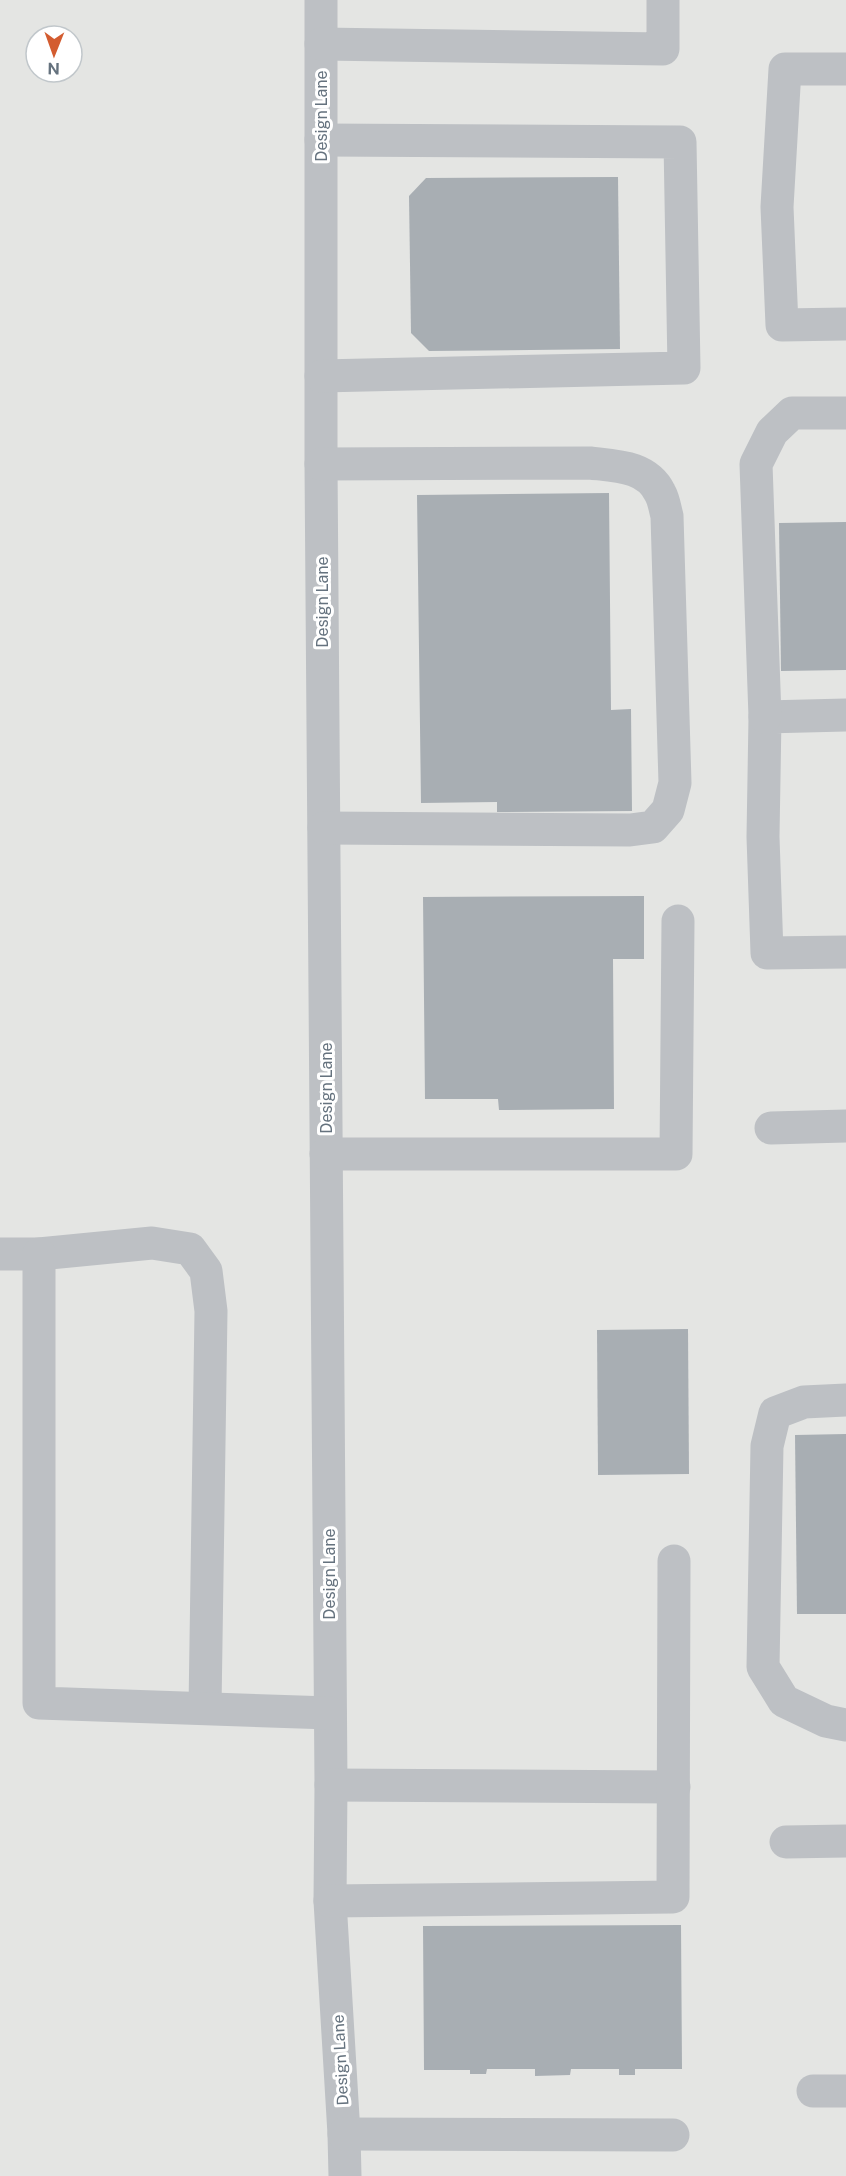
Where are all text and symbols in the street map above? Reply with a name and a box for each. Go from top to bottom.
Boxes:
north arrow [24,24,84,84]
text: N [47,59,60,78]
street label: Design Lane [312,70,331,162]
street label: Design Lane [313,556,332,648]
street label: Design Lane [317,1042,336,1134]
street label: Design Lane [320,1528,339,1620]
street label: Design Lane [329,2014,352,2106]

